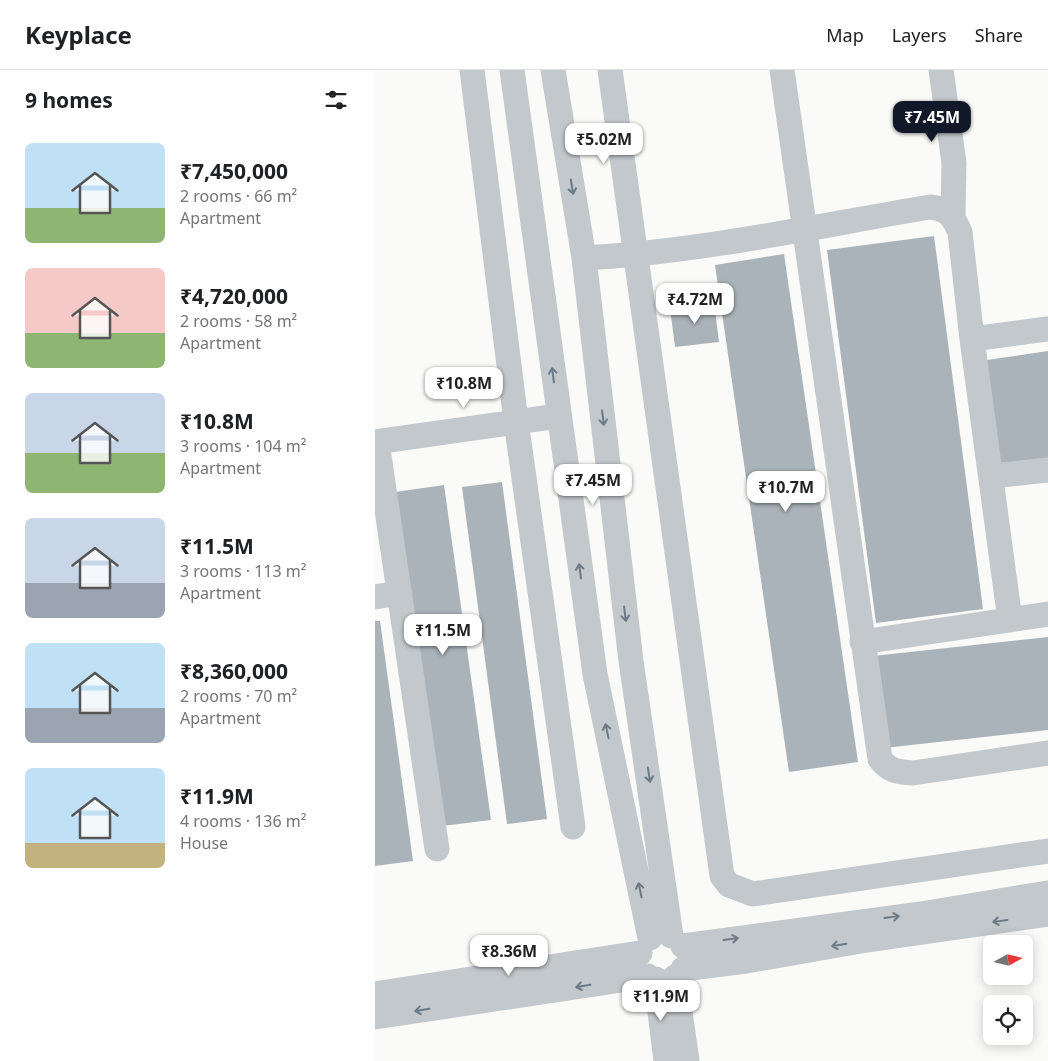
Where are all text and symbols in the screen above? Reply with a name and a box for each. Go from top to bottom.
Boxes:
text: Keyplace [25,18,132,51]
text: Map [826,23,864,47]
text: Layers [892,23,947,47]
text: Share [975,23,1023,47]
text: 9 homes [25,86,113,114]
icon: filters [322,86,350,114]
pin: ₹7.45M [891,100,973,143]
text: ₹7.45M [904,106,960,128]
pin: ₹5.02M [563,122,645,165]
text: ₹5.02M [576,128,632,150]
text: ₹7,450,000 [180,157,288,185]
icon: home [65,163,125,223]
one-way arrow [568,179,578,195]
text: 2 rooms · 66 m² [180,185,297,207]
text: Apartment [180,207,261,229]
text: ₹4,720,000 [180,282,288,310]
pin: ₹4.72M [654,282,736,325]
icon: home [65,288,125,348]
text: ₹4.72M [667,288,723,310]
text: 2 rooms · 58 m² [180,310,297,332]
text: Apartment [180,332,261,354]
pin: ₹10.8M [423,366,505,409]
one-way arrow [547,367,557,383]
text: ₹10.8M [436,372,492,394]
text: ₹10.8M [180,407,254,435]
one-way arrow [598,409,608,425]
icon: home [65,413,125,473]
text: 3 rooms · 104 m² [180,435,306,457]
text: Apartment [180,457,261,479]
pin: ₹7.45M [552,464,634,506]
text: ₹7.45M [565,469,621,491]
pin: ₹10.7M [745,470,827,513]
text: ₹10.7M [758,476,814,498]
text: ₹11.5M [180,532,254,560]
icon: home [65,538,125,598]
text: 3 rooms · 113 m² [180,560,306,582]
one-way arrow [575,563,585,579]
text: Apartment [180,582,261,604]
one-way arrow [620,605,630,621]
pin: ₹11.5M [402,614,484,656]
text: ₹11.5M [415,619,471,641]
text: ₹8,360,000 [180,657,288,685]
icon: home [65,663,125,723]
text: 2 rooms · 70 m² [180,685,297,707]
text: Apartment [180,707,261,729]
one-way arrow [602,723,611,739]
one-way arrow [644,766,654,782]
text: ₹11.9M [180,782,254,810]
icon: home [65,788,125,848]
text: 4 rooms · 136 m² [180,810,306,832]
text: House [180,832,228,854]
one-way arrow [635,882,645,898]
one-way arrow [884,912,900,922]
one-way arrow [992,916,1008,926]
pin: ₹8.36M [468,934,550,977]
one-way arrow [723,934,739,944]
north arrow [983,935,1033,985]
map controls [983,935,1033,1045]
text: ₹8.36M [481,940,537,962]
one-way arrow [831,940,847,950]
pin: ₹11.9M [620,980,702,1022]
one-way arrow [575,981,591,991]
text: ₹11.9M [633,985,689,1007]
button: locate [983,995,1033,1045]
one-way arrow [414,1005,430,1015]

